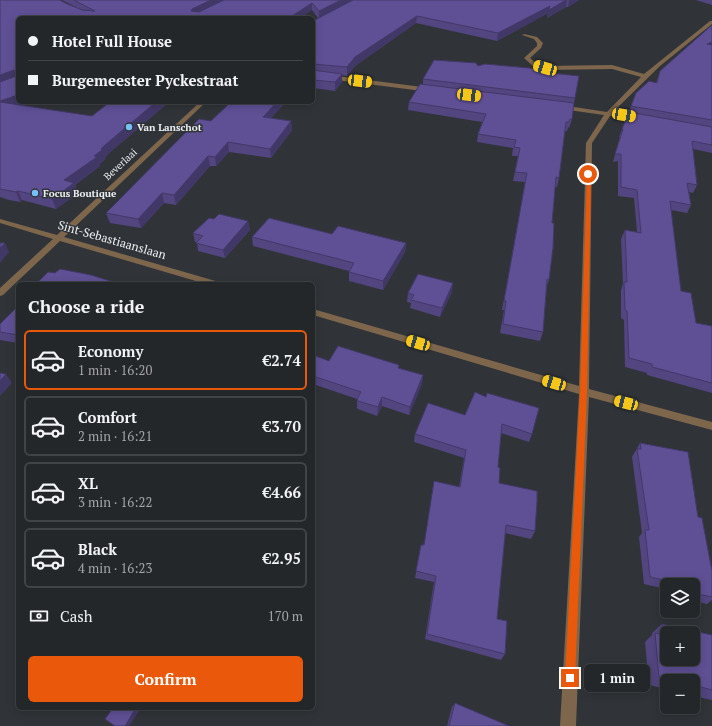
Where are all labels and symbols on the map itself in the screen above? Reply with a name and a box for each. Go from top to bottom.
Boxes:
car [532,59,558,77]
car [347,74,373,88]
car [456,88,482,102]
car [611,107,637,123]
place label: Van Lanschot [137,121,202,134]
marker: Van Lanschot [124,122,134,132]
street label: Beverlaai [101,146,140,183]
route start [579,165,597,183]
place label: Focus Boutique [43,187,117,200]
marker: Focus Boutique [30,188,40,198]
street label: Sint-Sebastiaanslaan [56,217,168,262]
car [405,334,431,352]
car [541,374,567,392]
car [613,394,639,412]
callout: 1 min [584,664,650,692]
route end [561,669,579,687]

